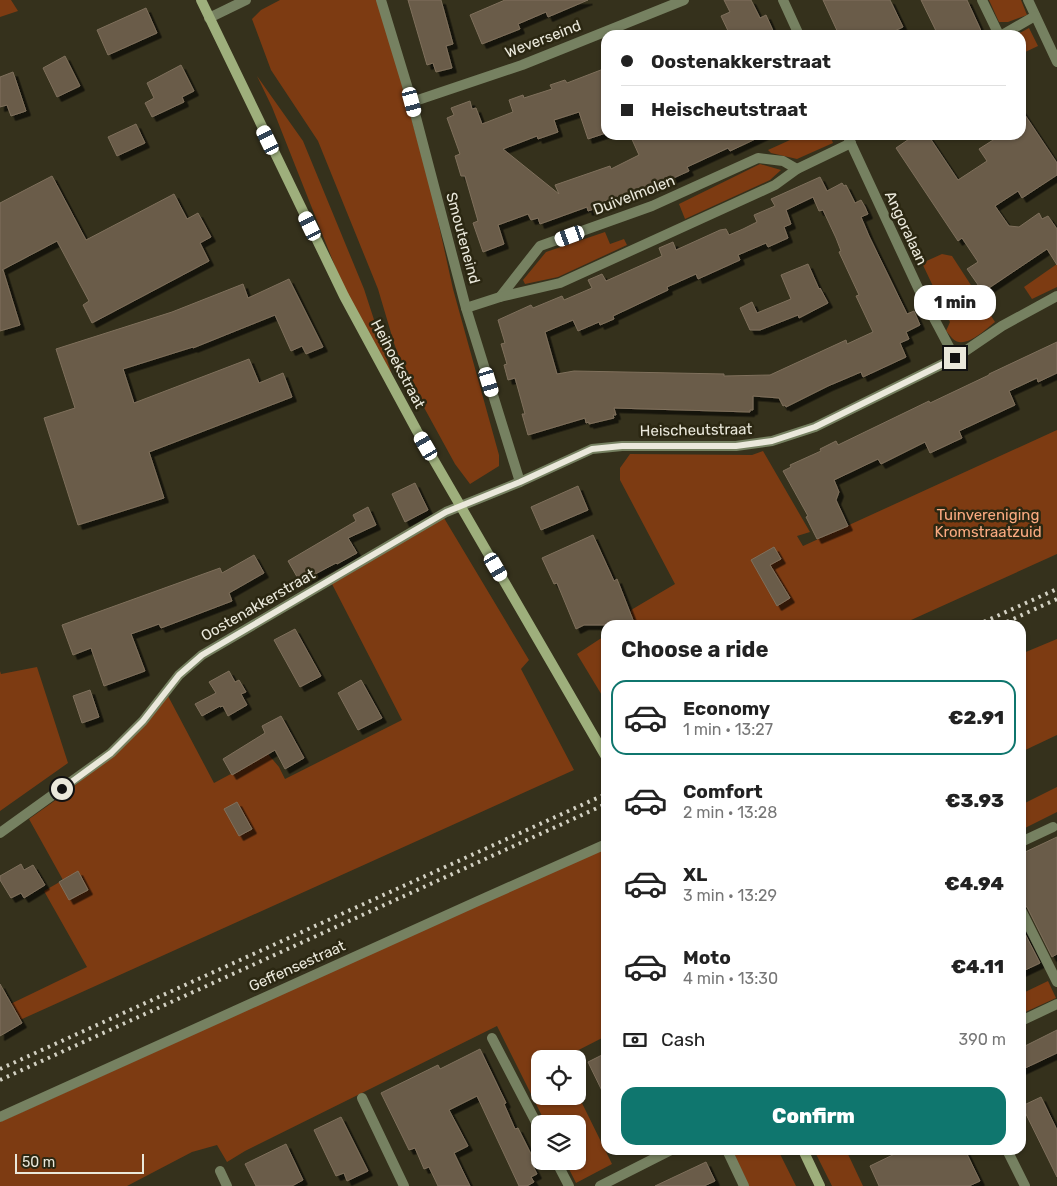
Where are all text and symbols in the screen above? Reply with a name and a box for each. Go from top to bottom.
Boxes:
street label: Weverseind [503,16,583,62]
text: Oostenakkerstraat [651,50,831,73]
car [400,86,423,118]
text: Heischeutstraat [651,98,807,121]
car [254,123,281,157]
street label: Duivelmolen [591,171,677,219]
street label: Angoralaan [881,188,931,268]
street label: Smouteneind [442,190,484,286]
car [296,209,323,243]
car [553,224,586,248]
callout: 1 min [914,286,996,320]
text: 1 min [934,293,976,312]
street label: Heihoekstraat [367,317,429,412]
route end [944,347,966,369]
car [477,365,500,399]
street label: Heischeutstraat [640,420,753,440]
car [412,429,439,463]
park label: Tuinvereniging Kromstraatzuid [934,506,1042,541]
car [482,550,509,584]
street label: Oostenakkerstraat [198,565,318,645]
text: Choose a ride [621,636,768,663]
icon: car [623,695,668,740]
text: Economy [683,697,770,720]
text: €2.91 [948,706,1004,729]
text: 1 min · 13:27 [683,720,773,739]
route start [51,778,73,800]
icon: car [623,778,668,823]
text: Comfort [683,780,763,803]
text: €3.93 [945,789,1004,812]
text: 2 min · 13:28 [683,803,777,822]
icon: car [623,861,668,906]
text: XL [683,863,707,886]
text: €4.94 [944,872,1004,895]
text: 3 min · 13:29 [683,886,777,905]
street label: Geffensestraat [246,937,348,995]
icon: car [623,944,668,989]
text: Moto [683,946,731,969]
text: €4.11 [951,955,1004,978]
text: 4 min · 13:30 [683,969,778,988]
icon: cash [621,1026,649,1054]
text: Cash [661,1028,705,1051]
text: 390 m [959,1030,1006,1049]
map controls [531,1050,586,1170]
button: locate [531,1050,586,1105]
button: Confirm [621,1087,1006,1145]
button: layers [531,1115,586,1170]
scale bar [15,1151,144,1174]
text: 50 m [22,1154,55,1171]

